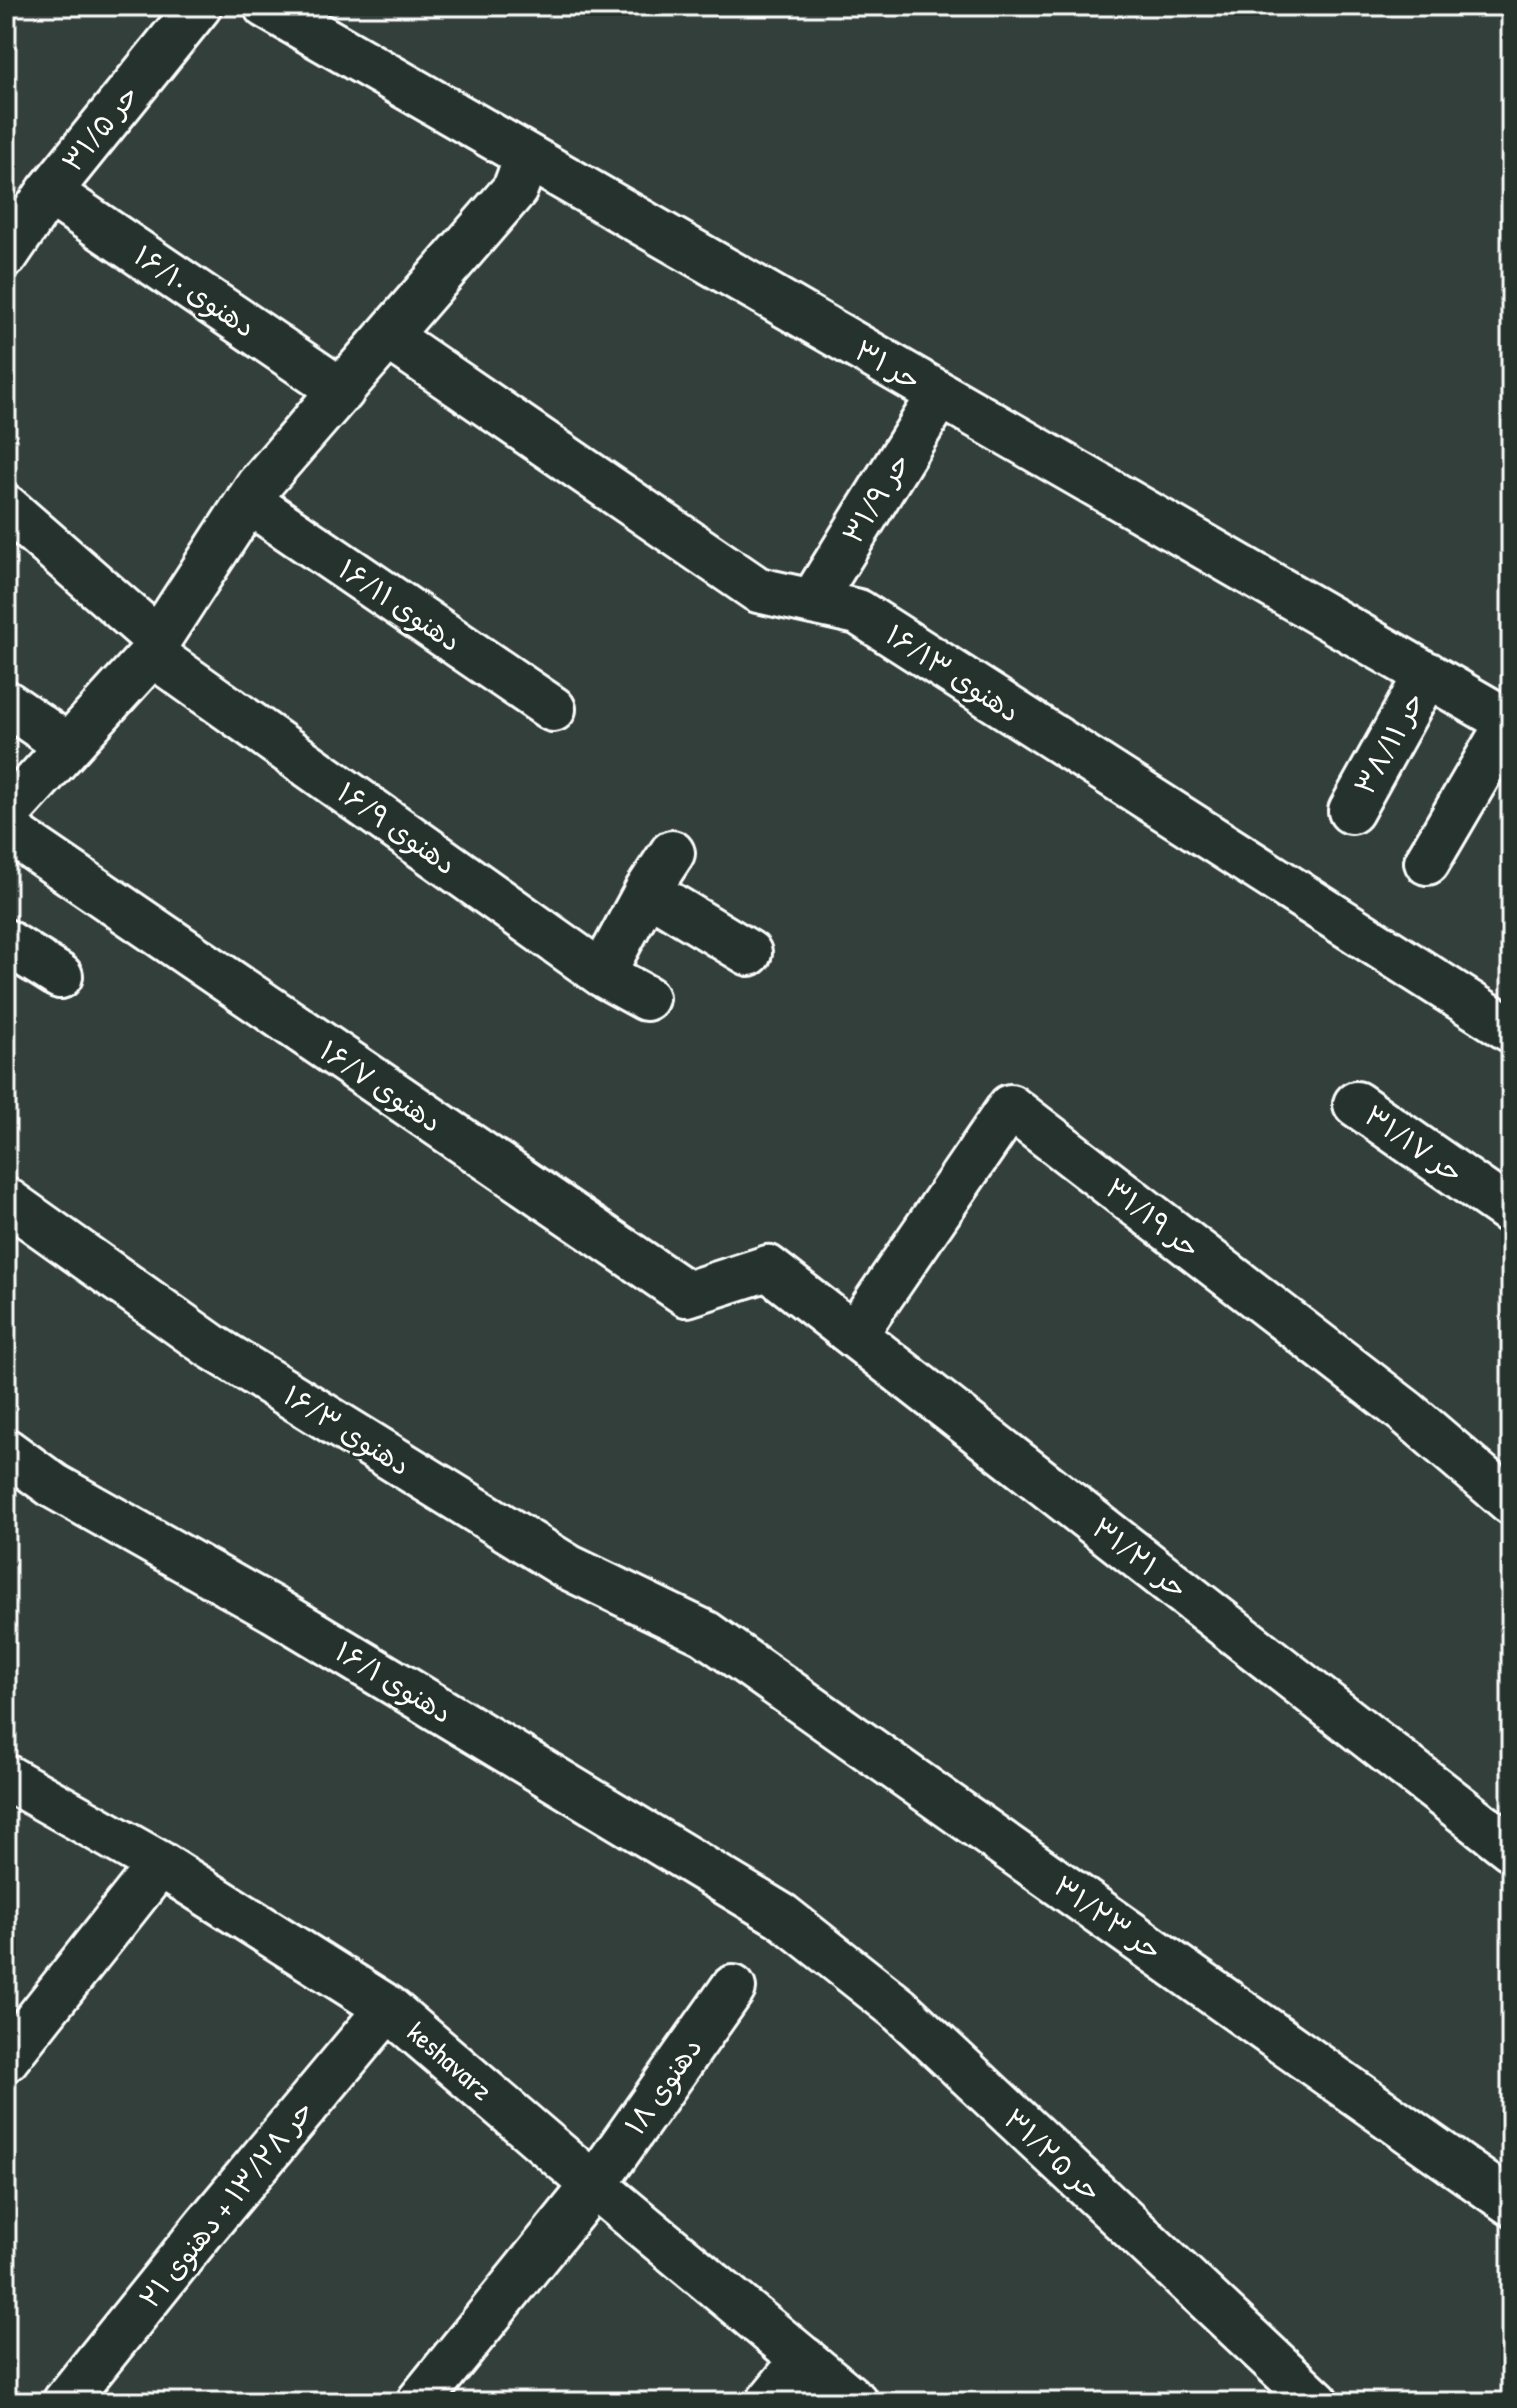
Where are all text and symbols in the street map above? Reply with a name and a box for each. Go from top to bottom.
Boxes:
street label: حر ۳۱/۵ [53,77,147,179]
street label: دهنوی ۱۶/۱۰ [127,236,263,346]
street label: حر ۳۱ [848,331,928,399]
street label: حر ۳۱/۹ [833,446,919,550]
street label: دهنوی ۱۶/۱۱ [331,550,469,660]
street label: دهنوی ۱۶/۱۳ [879,615,1027,731]
street label: حر ۳۸/۱۱ [1345,685,1433,801]
street label: دهنوی ۱۶/۹ [330,773,464,883]
street label: دهنوی ۱۶/۷ [312,1031,450,1141]
street label: حر ۳۱/۱۷ [1357,1096,1471,1192]
street label: حر ۳۱/۱۹ [1098,1169,1208,1267]
street label: دهنوی ۱۶/۳ [276,1376,418,1484]
street label: حر ۳۱/۲۱ [1084,1509,1196,1607]
street label: دهنوی ۱۶/۱ [328,1632,460,1732]
street label: حر ۳۱/۲۳ [1046,1867,1170,1969]
street label: keshavarz [399,2013,501,2109]
street label: دهنوی ۱۸ [616,2030,710,2142]
street label: حر ۱۳/۲۸ + دهنوی ۲۱ [130,2092,322,2316]
street label: حر ۳۱/۲۵ [996,2100,1110,2210]

